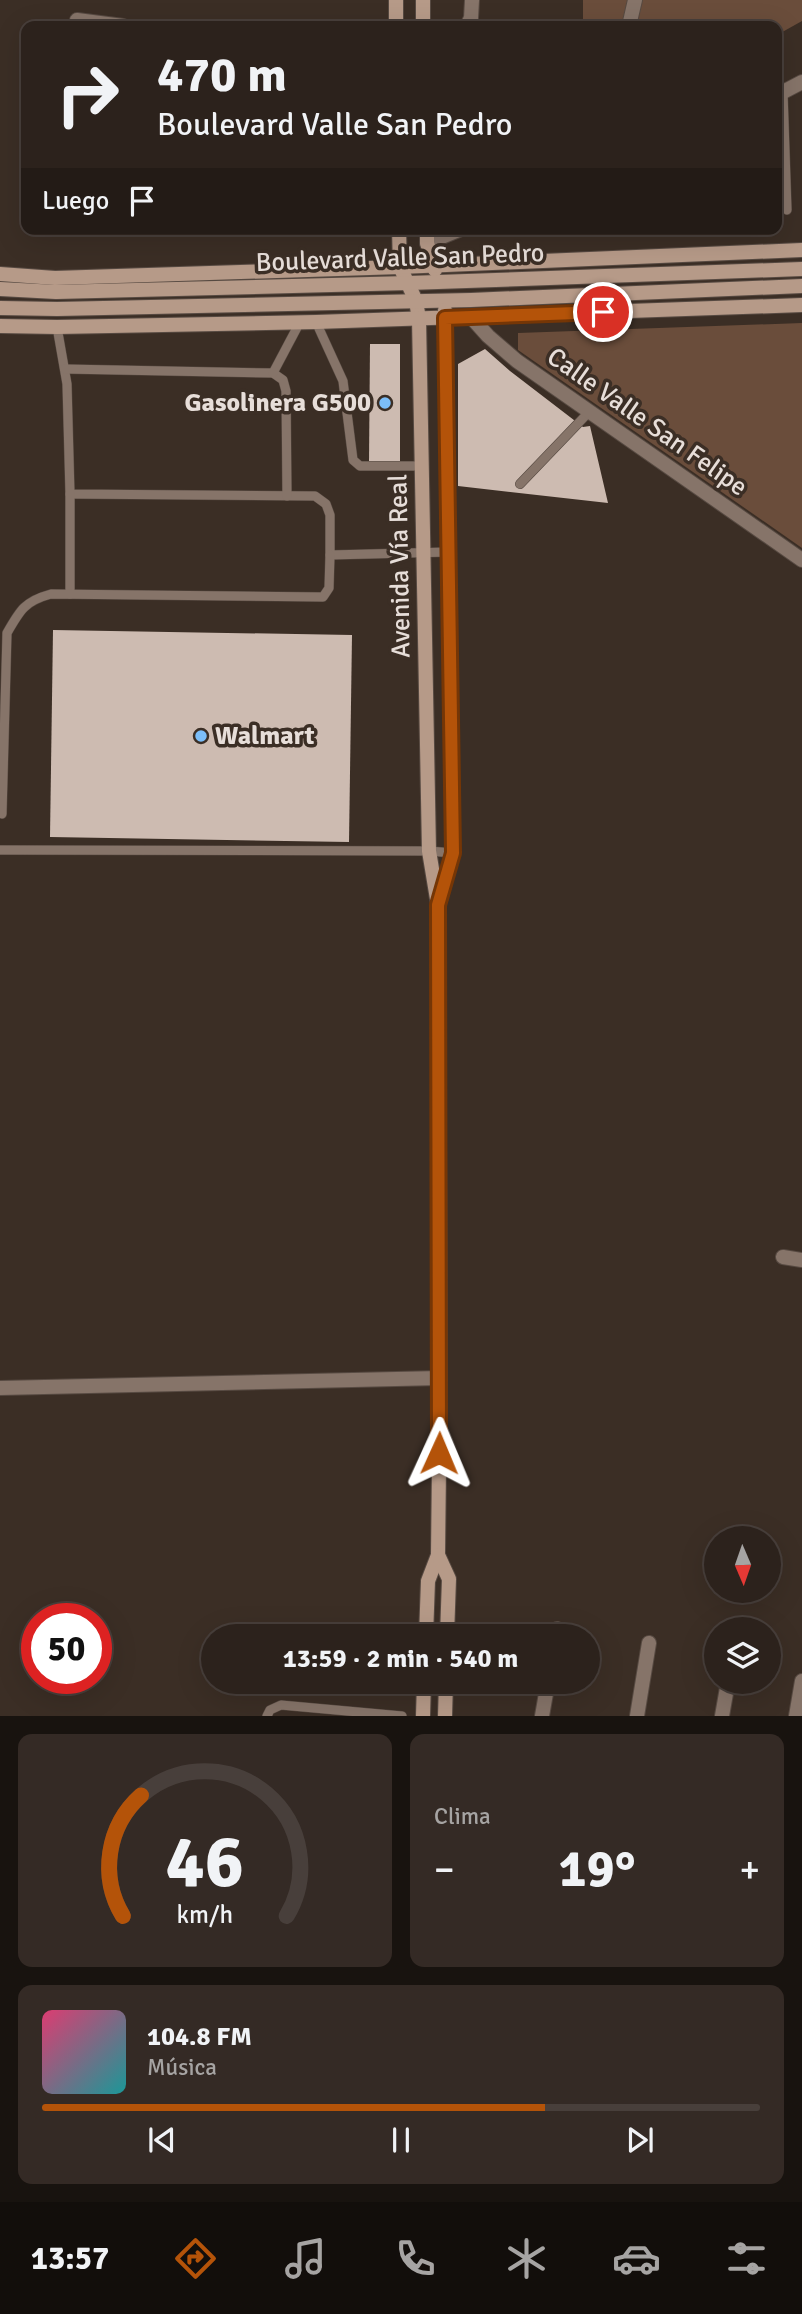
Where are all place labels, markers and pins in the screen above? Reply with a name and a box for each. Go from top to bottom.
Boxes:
pin [573,282,633,342]
place label: Gasolinera G500 [185,387,371,419]
marker: Gasolinera G500 [377,395,393,411]
place label: Walmart [215,720,315,752]
marker: Walmart [193,728,209,744]

